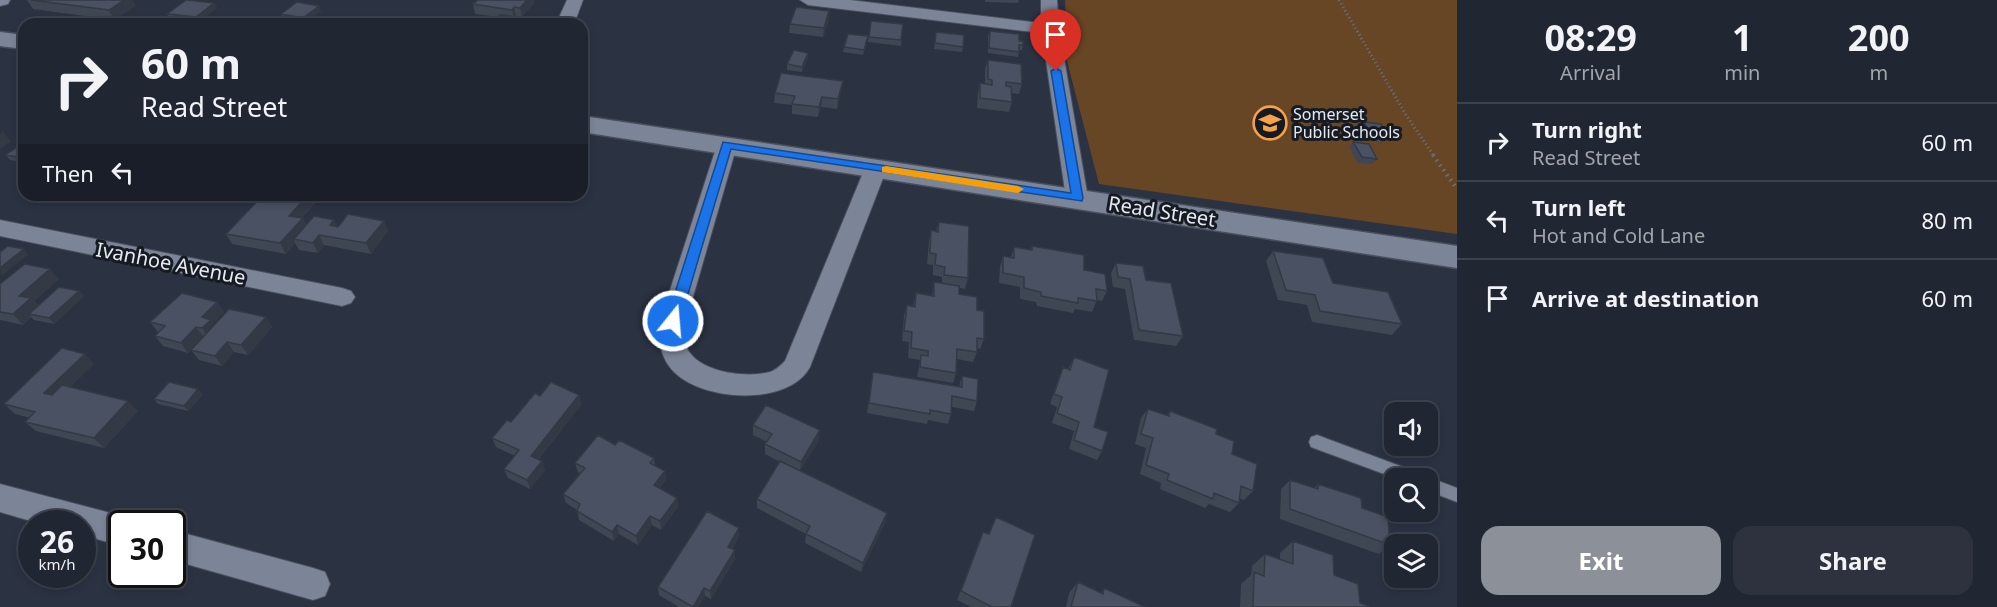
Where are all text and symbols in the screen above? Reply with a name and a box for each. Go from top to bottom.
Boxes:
pin [1030,9,1081,71]
text: 08:29 [1544,13,1637,62]
text: 1 [1732,13,1753,62]
text: 200 [1848,13,1910,62]
icon: arrive [1039,18,1072,51]
text: 60 m [141,34,241,91]
icon: right [42,42,120,120]
text: Arrival [1560,59,1621,86]
text: min [1724,59,1760,86]
text: m [1869,59,1888,86]
text: Read Street [141,88,287,125]
place label: Somerset Public Schools [1293,103,1400,143]
school or university icon: Somerset Public Schools [1252,105,1288,141]
text: Turn right [1532,114,1642,144]
icon: right [1481,126,1514,159]
text: 60 m [1922,127,1973,157]
text: Read Street [1532,144,1640,171]
icon: left [106,156,139,189]
text: Then [42,158,94,188]
street label: Read Street [1106,189,1218,233]
text: Turn left [1532,192,1626,222]
icon: left [1481,204,1514,237]
text: 80 m [1922,205,1973,235]
text: Hot and Cold Lane [1532,222,1705,249]
street label: Ivanhoe Avenue [94,235,248,291]
icon: arrive [1481,282,1514,315]
text: Arrive at destination [1532,283,1759,313]
text: 60 m [1922,283,1973,313]
position arrow [641,289,705,353]
map controls [1384,402,1438,588]
button: sound [1384,402,1438,456]
button: search [1384,468,1438,522]
speed limit sign: 30 [108,510,186,588]
text: 26 [40,521,74,562]
button: Exit [1481,526,1721,595]
button: Share [1733,526,1973,595]
button: layers [1384,534,1438,588]
text: km/h [39,554,75,574]

